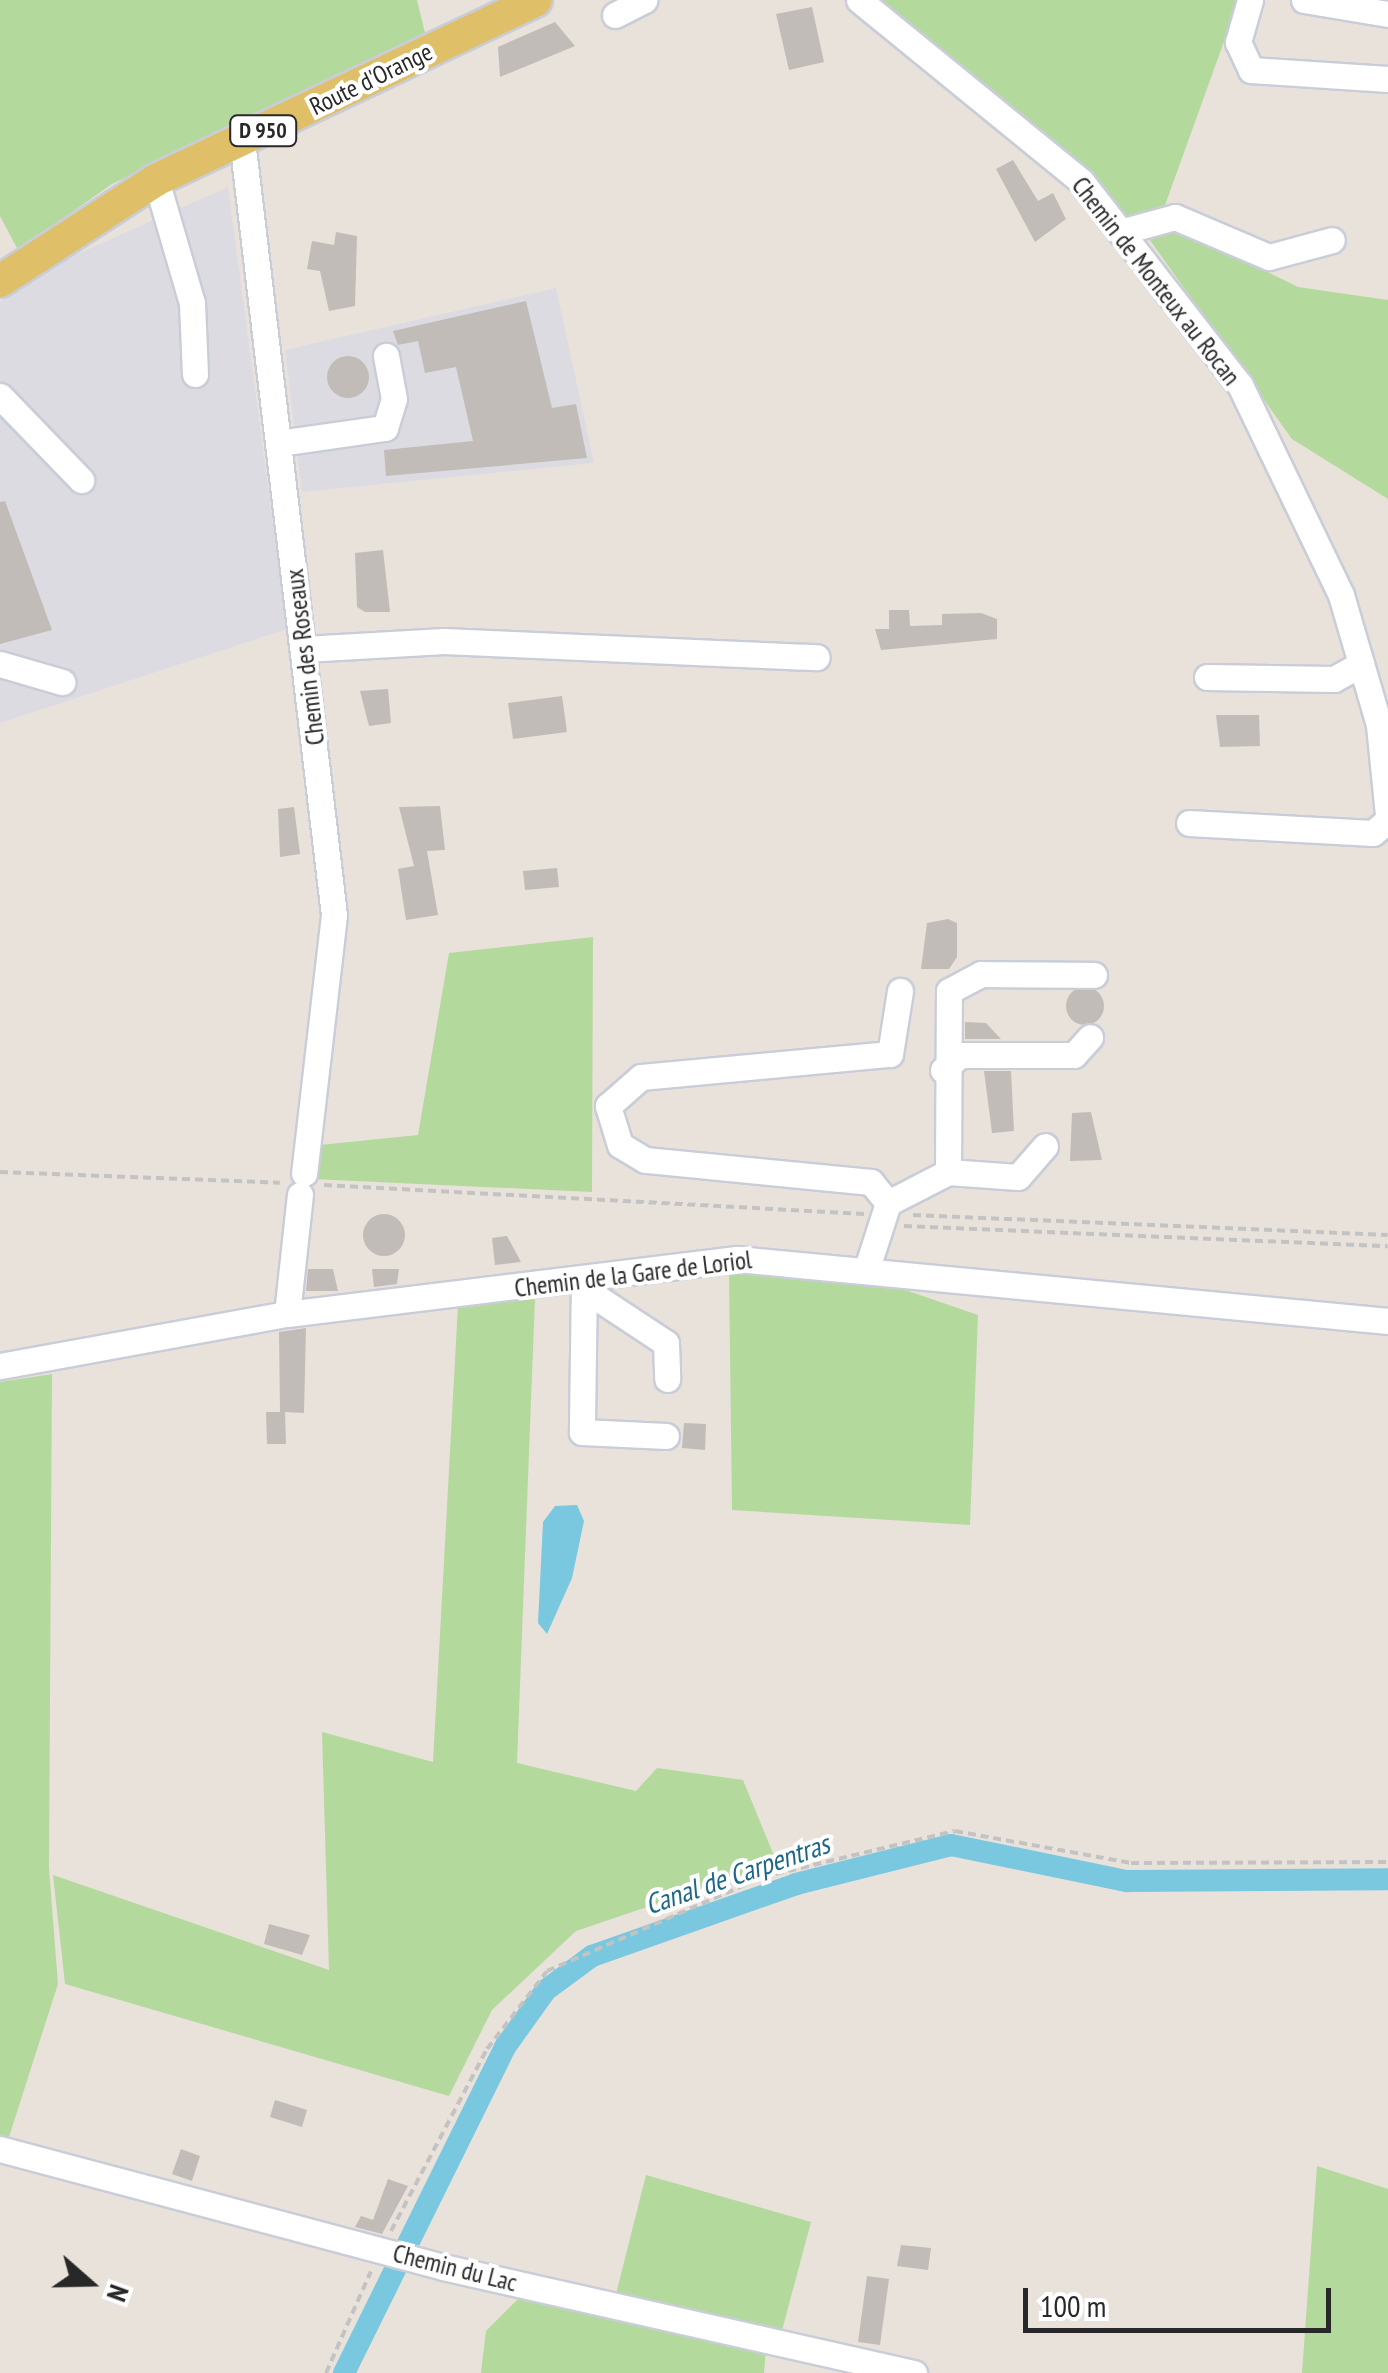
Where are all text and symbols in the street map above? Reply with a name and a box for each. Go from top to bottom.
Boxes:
street label: Route d'Orange [305,37,437,121]
road number: D 950 [228,114,298,148]
street label: Chemin de Monteux au Rocan [1065,171,1247,391]
street label: Chemin des Roseaux [279,567,331,747]
street label: Chemin de la Gare de Loriol [513,1245,753,1303]
water label: Canal de Carpentras [640,1827,834,1921]
north arrow [40,2233,140,2333]
street label: Chemin du Lac [390,2238,520,2298]
scale bar [1028,2268,1336,2330]
text: N [99,2280,139,2307]
text: 100 m [1040,2286,1106,2325]

